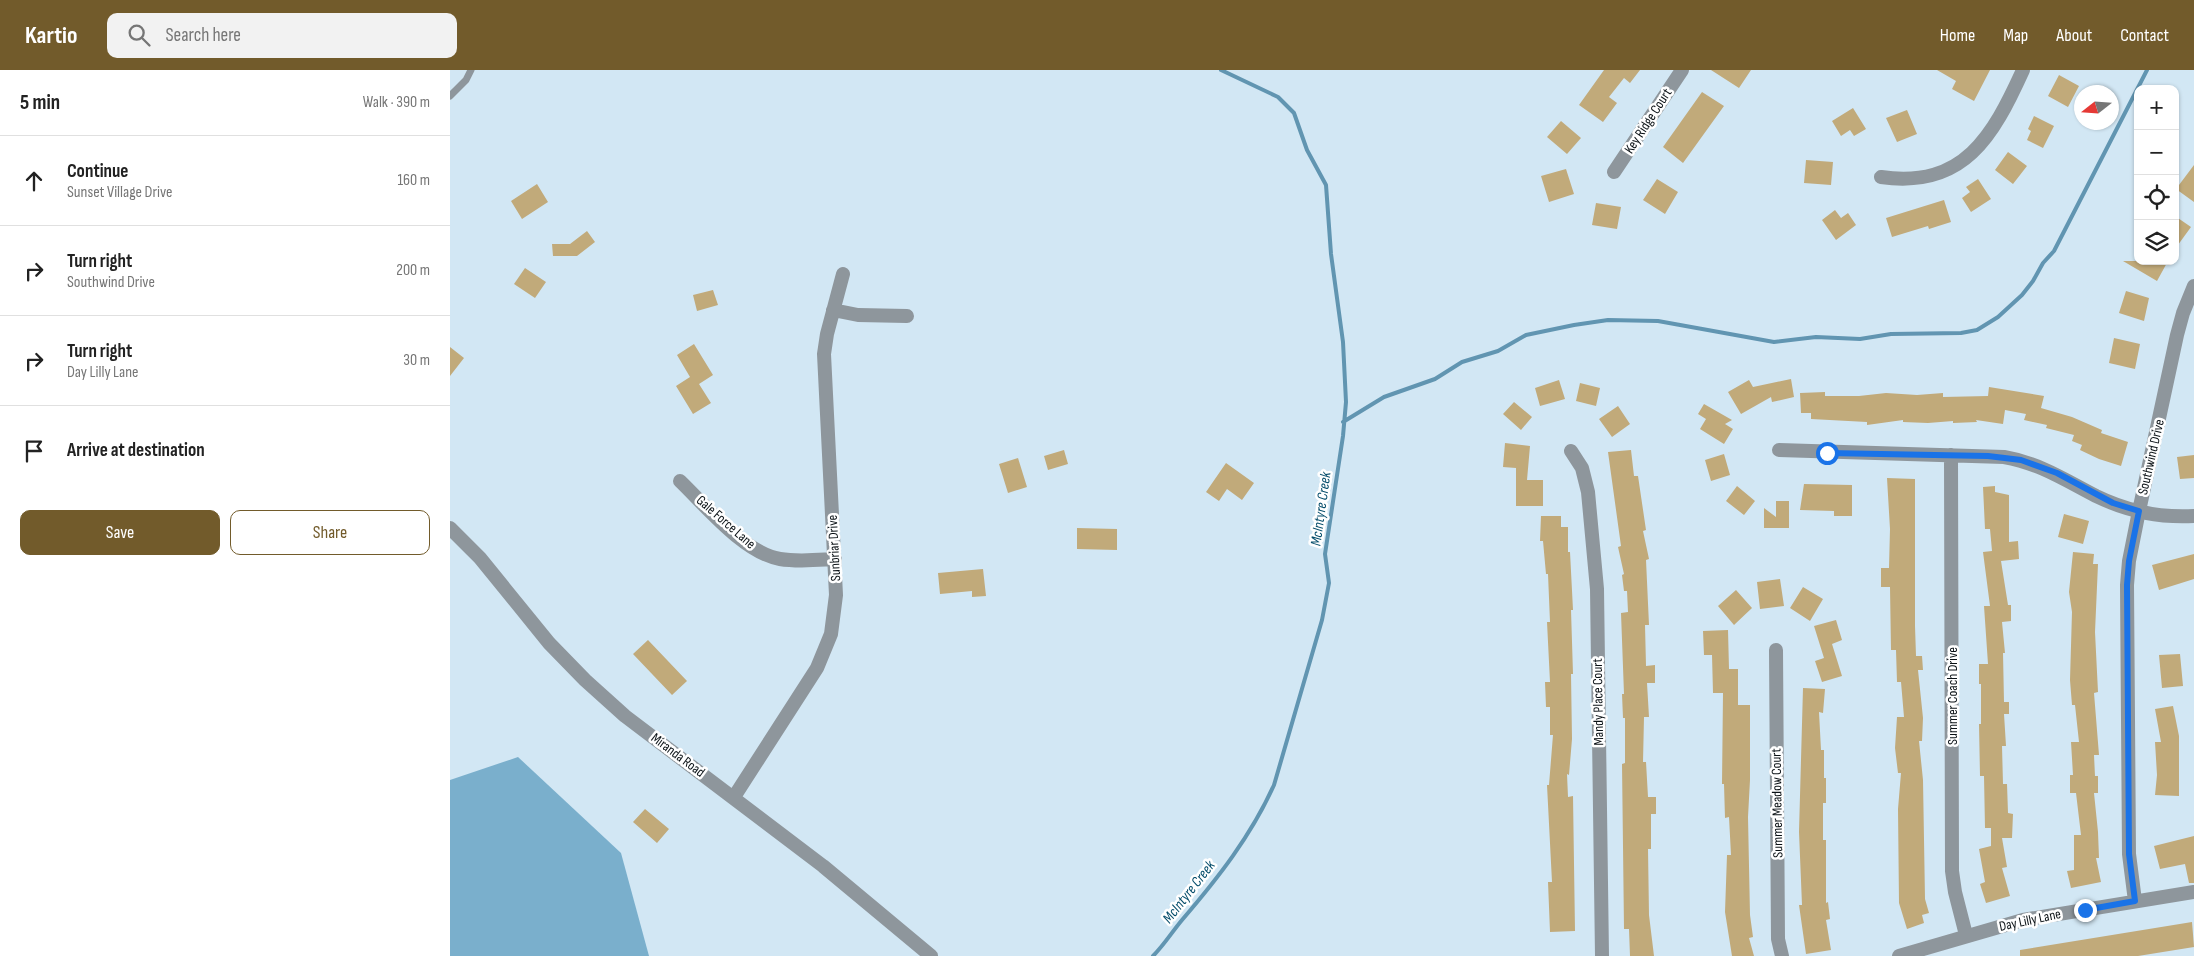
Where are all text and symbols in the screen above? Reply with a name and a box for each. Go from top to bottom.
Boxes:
search box [107,13,457,58]
text: Kartio [25,21,77,50]
icon: search [125,21,153,49]
text: Search here [165,24,241,47]
text: Home [1940,25,1975,46]
text: Map [2003,25,2028,46]
text: About [2056,25,2092,46]
text: Contact [2120,25,2169,46]
street label: Key Ridge Court [1621,85,1675,157]
north arrow [2074,85,2119,130]
map controls [2134,85,2179,265]
button: + [2134,85,2179,130]
text: 5 min [20,90,60,115]
text: Walk · 390 m [363,93,430,112]
button: − [2134,130,2179,175]
text: Continue [67,160,128,183]
icon: ahead [20,167,48,195]
text: 160 m [397,171,430,190]
button: locate [2134,175,2179,220]
text: Sunset Village Drive [67,183,172,202]
button: layers [2134,220,2179,265]
text: Turn right [67,250,132,273]
icon: right [20,257,48,285]
text: 200 m [396,261,430,280]
text: Southwind Drive [67,273,155,292]
text: Turn right [67,340,132,363]
icon: right [20,347,48,375]
text: 30 m [403,351,430,370]
text: Day Lilly Lane [67,363,138,382]
street label: Southwind Drive [2134,418,2168,496]
icon: arrive [20,437,48,465]
text: Arrive at destination [67,439,205,462]
route start [1816,442,1839,465]
water label: McIntyre Creek [1306,470,1336,547]
street label: Gale Force Lane [693,492,759,552]
button: Save [20,510,220,555]
button: Share [230,510,430,555]
street label: Sunbriar Drive [824,514,844,582]
street label: Summer Coach Drive [1944,647,1961,745]
street label: Mandy Place Court [1589,658,1607,746]
street label: Miranda Road [648,729,708,781]
street label: Summer Meadow Court [1768,748,1786,858]
water label: McIntyre Creek [1159,856,1220,927]
route end [2074,899,2097,922]
street label: Day Lilly Lane [1998,905,2062,935]

